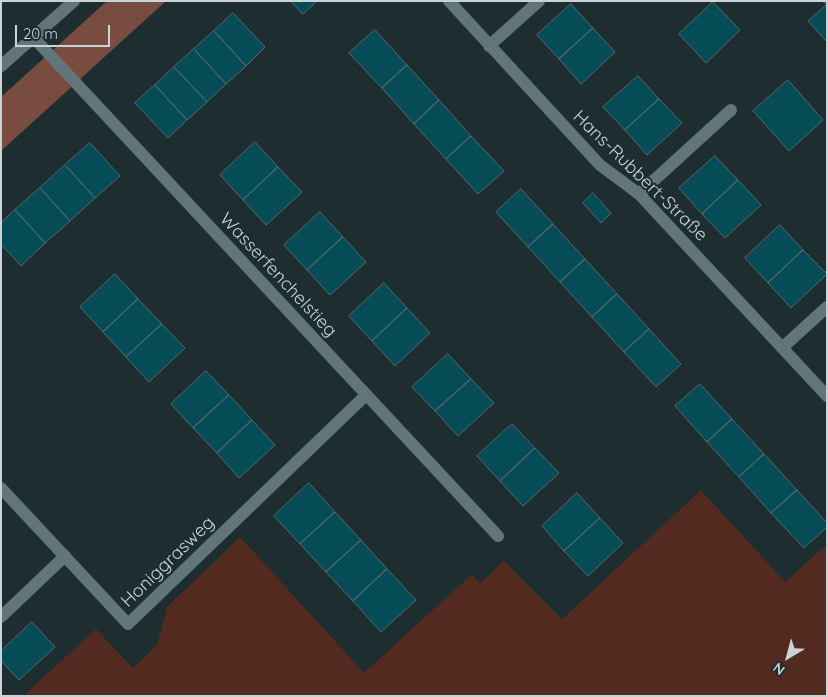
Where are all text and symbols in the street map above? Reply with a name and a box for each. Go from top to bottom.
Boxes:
scale bar [18,15,112,47]
text: 20 m [23,24,58,43]
street label: Hans-Rubbert-Straße [568,106,712,246]
street label: Wasserfenchelstieg [215,208,341,342]
street label: Honiggrasweg [117,512,219,612]
north arrow [763,632,813,682]
text: N [769,659,789,679]

